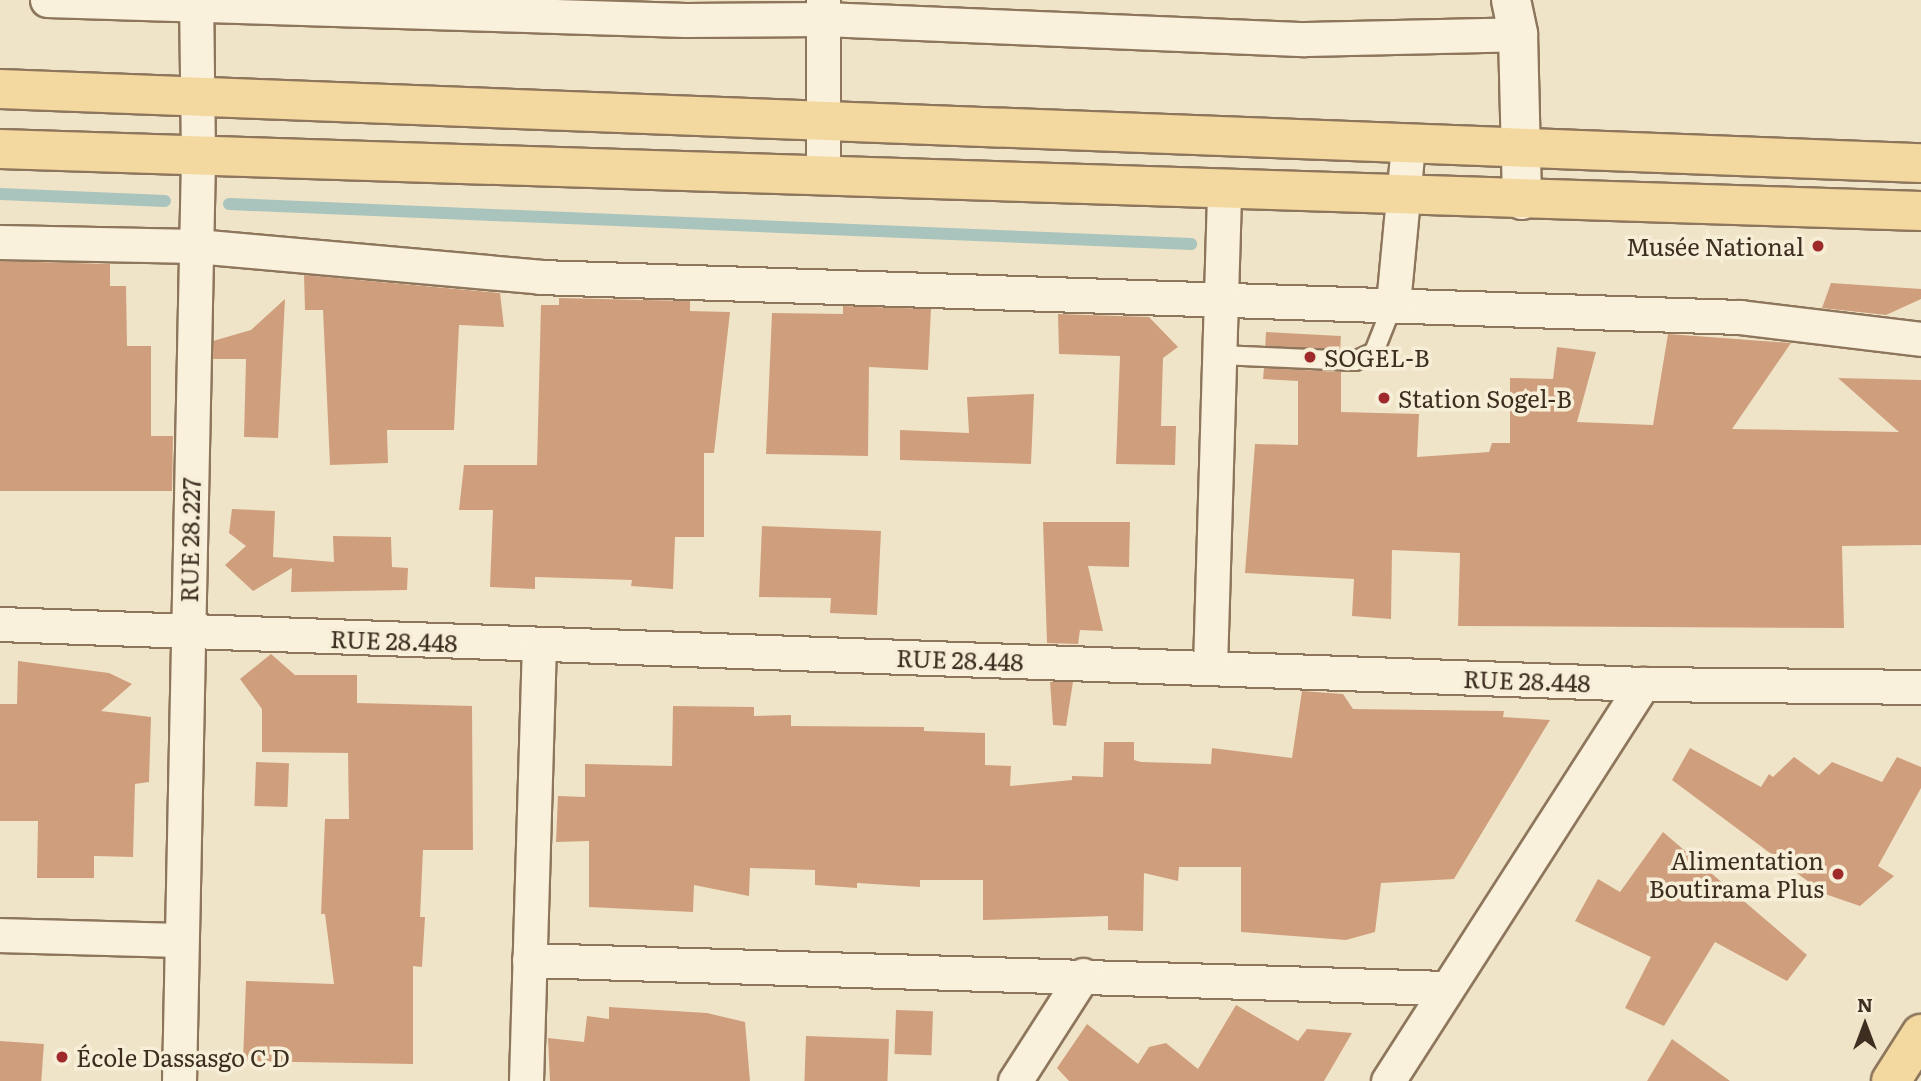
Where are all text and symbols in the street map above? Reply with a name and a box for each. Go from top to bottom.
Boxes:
place label: Musée National [1626,232,1804,260]
marker: Musée National [1810,238,1826,254]
place label: SOGEL-B [1324,343,1430,371]
marker: SOGEL-B [1302,349,1318,365]
place label: Station Sogel-B [1398,384,1572,412]
marker: Station Sogel-B [1376,390,1392,406]
street label: RUE 28.227 [174,477,204,603]
street label: RUE 28.448 [330,623,458,657]
street label: RUE 28.448 [896,642,1024,676]
street label: RUE 28.448 [1463,663,1591,697]
place label: Alimentation Boutirama Plus [1649,846,1824,902]
marker: Alimentation Boutirama Plus [1830,866,1846,882]
north arrow [1830,990,1900,1060]
text: N [1857,990,1873,1018]
place label: École Dassasgo C D [76,1043,290,1071]
marker: École Dassasgo C D [54,1049,70,1065]

